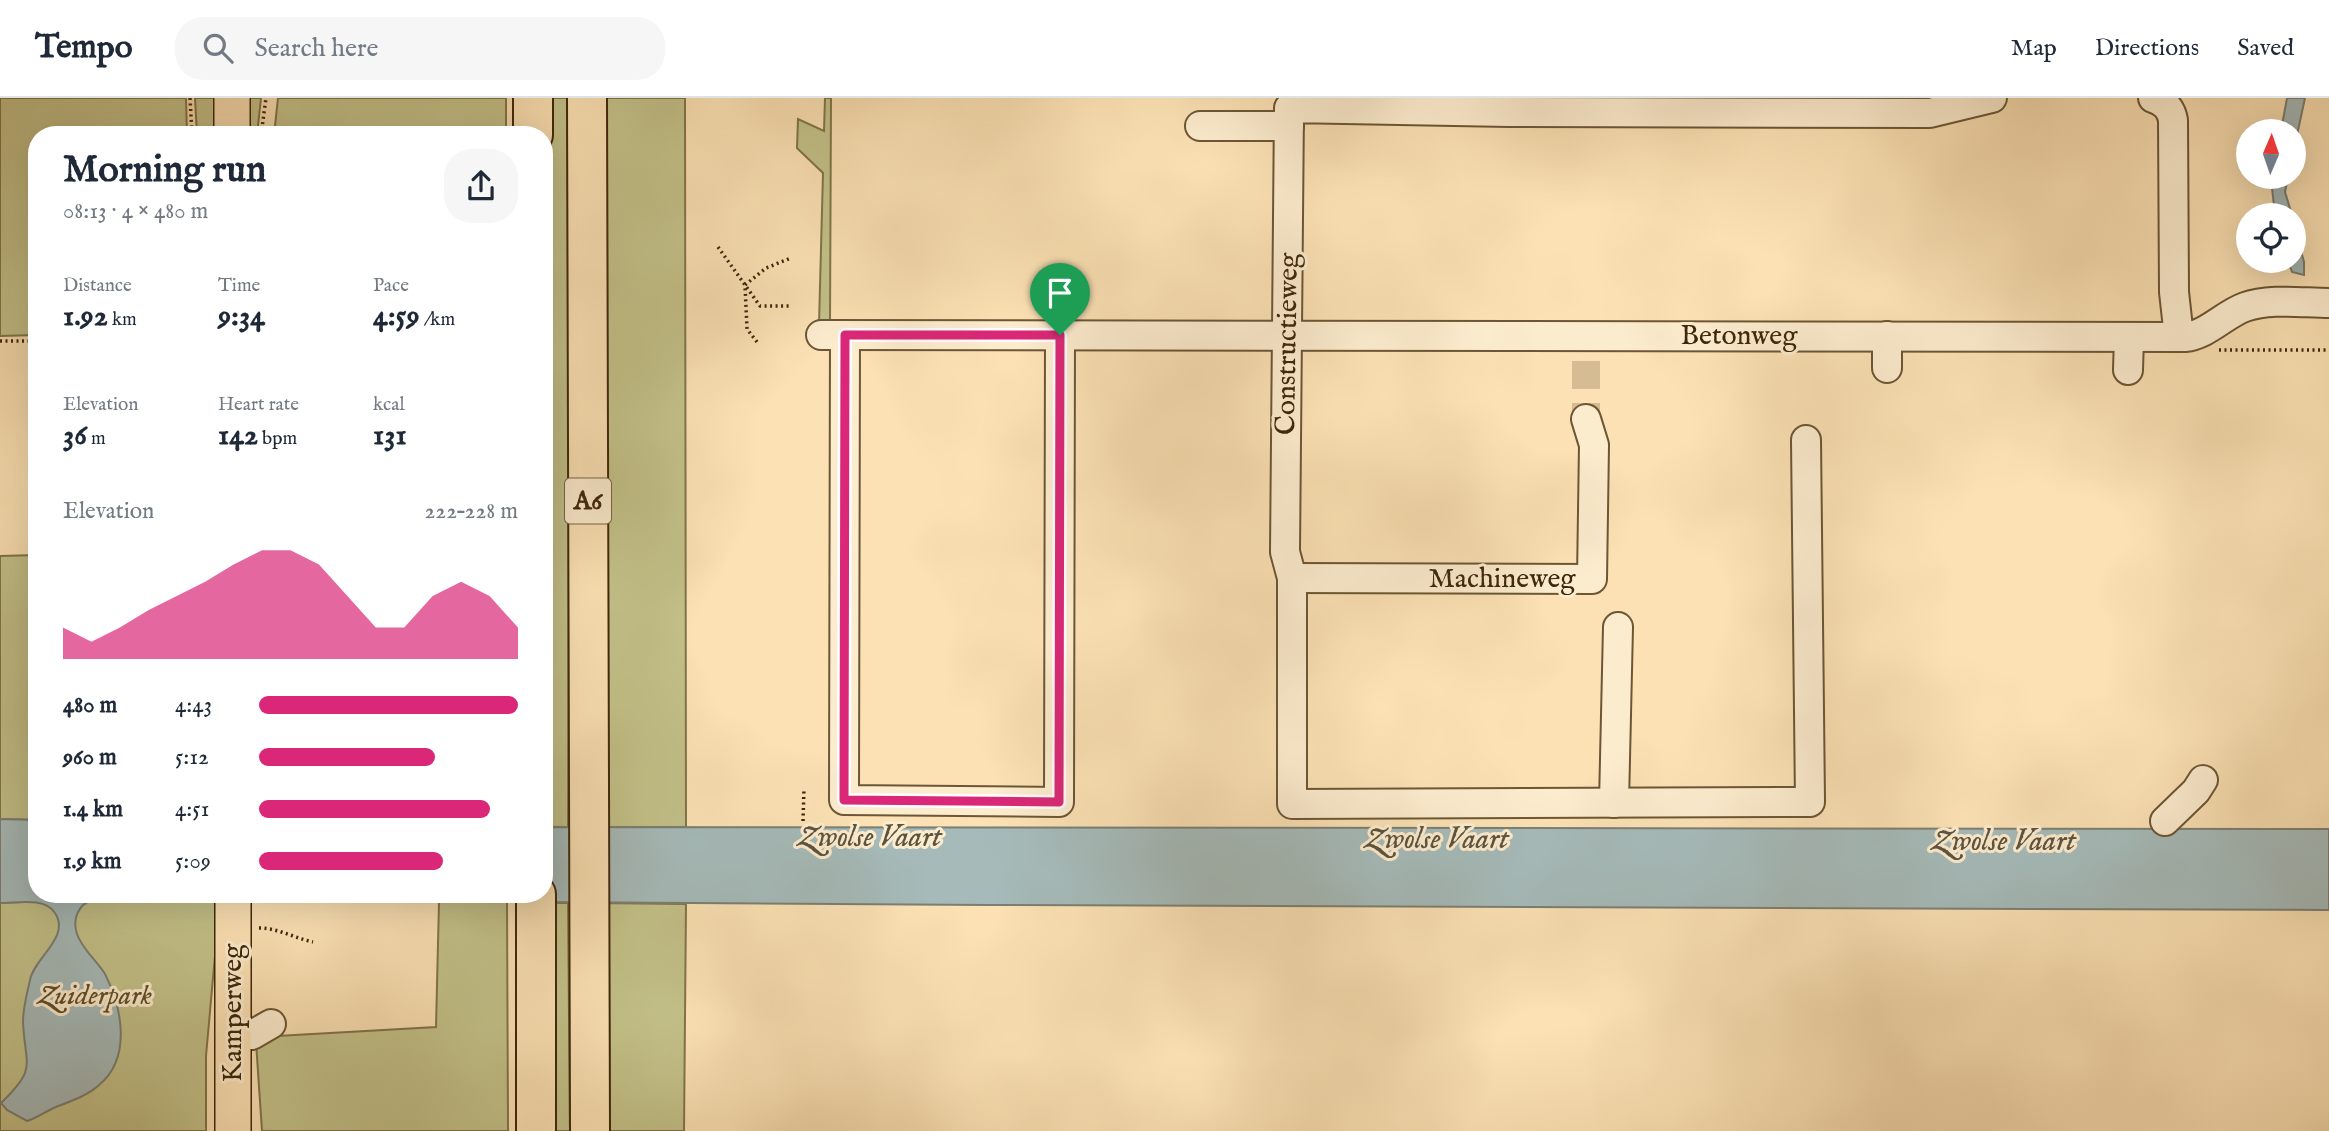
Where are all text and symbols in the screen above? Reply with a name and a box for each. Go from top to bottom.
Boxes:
search box [175,17,665,80]
text: Tempo [35,27,133,69]
icon: search [199,29,237,67]
text: Search here [255,32,378,65]
text: Map [2011,33,2057,64]
text: Directions [2095,33,2199,64]
text: Saved [2237,33,2294,64]
north arrow [2236,119,2306,189]
map controls [2236,119,2306,273]
text: Morning run [63,147,266,195]
button: share [444,149,518,223]
text: 08:13 · 4 × 480 m [63,197,208,226]
button: locate [2236,203,2306,273]
street label: Constructieweg [1269,252,1307,435]
pin [1030,263,1090,335]
text: Distance [63,274,132,298]
text: Time [218,274,260,298]
text: Pace [373,274,409,298]
icon: arrive [1041,274,1079,312]
text: 1.92 [63,298,108,336]
text: 9:34 [218,298,265,336]
text: 4:59 [373,298,420,336]
text: km [108,308,137,332]
text: /km [420,308,455,332]
street label: Betonweg [1681,319,1798,354]
text: Elevation [63,393,138,417]
text: Heart rate [218,393,299,417]
text: kcal [373,393,405,417]
text: 36 [63,417,87,455]
text: 142 [218,417,258,455]
text: 131 [373,417,407,455]
text: m [87,427,106,451]
text: bpm [258,427,297,451]
road number: A6 [565,478,611,524]
text: Elevation [63,497,154,526]
text: 222–228 m [425,497,518,526]
street label: Machineweg [1429,562,1576,597]
text: 480 m [63,691,117,720]
text: 4:43 [175,691,212,720]
text: 960 m [63,743,117,772]
text: 5:12 [175,743,209,772]
text: 1.4 km [63,795,123,824]
text: 4:51 [175,795,209,824]
water label: Zwolse Vaart [795,819,943,857]
water label: Zwolse Vaart [1362,821,1510,859]
water label: Zwolse Vaart [1929,823,2077,861]
text: 1.9 km [63,847,122,876]
text: 5:09 [175,847,211,876]
street label: Kamperweg [216,943,251,1082]
park label: Zuiderpark [36,979,152,1014]

